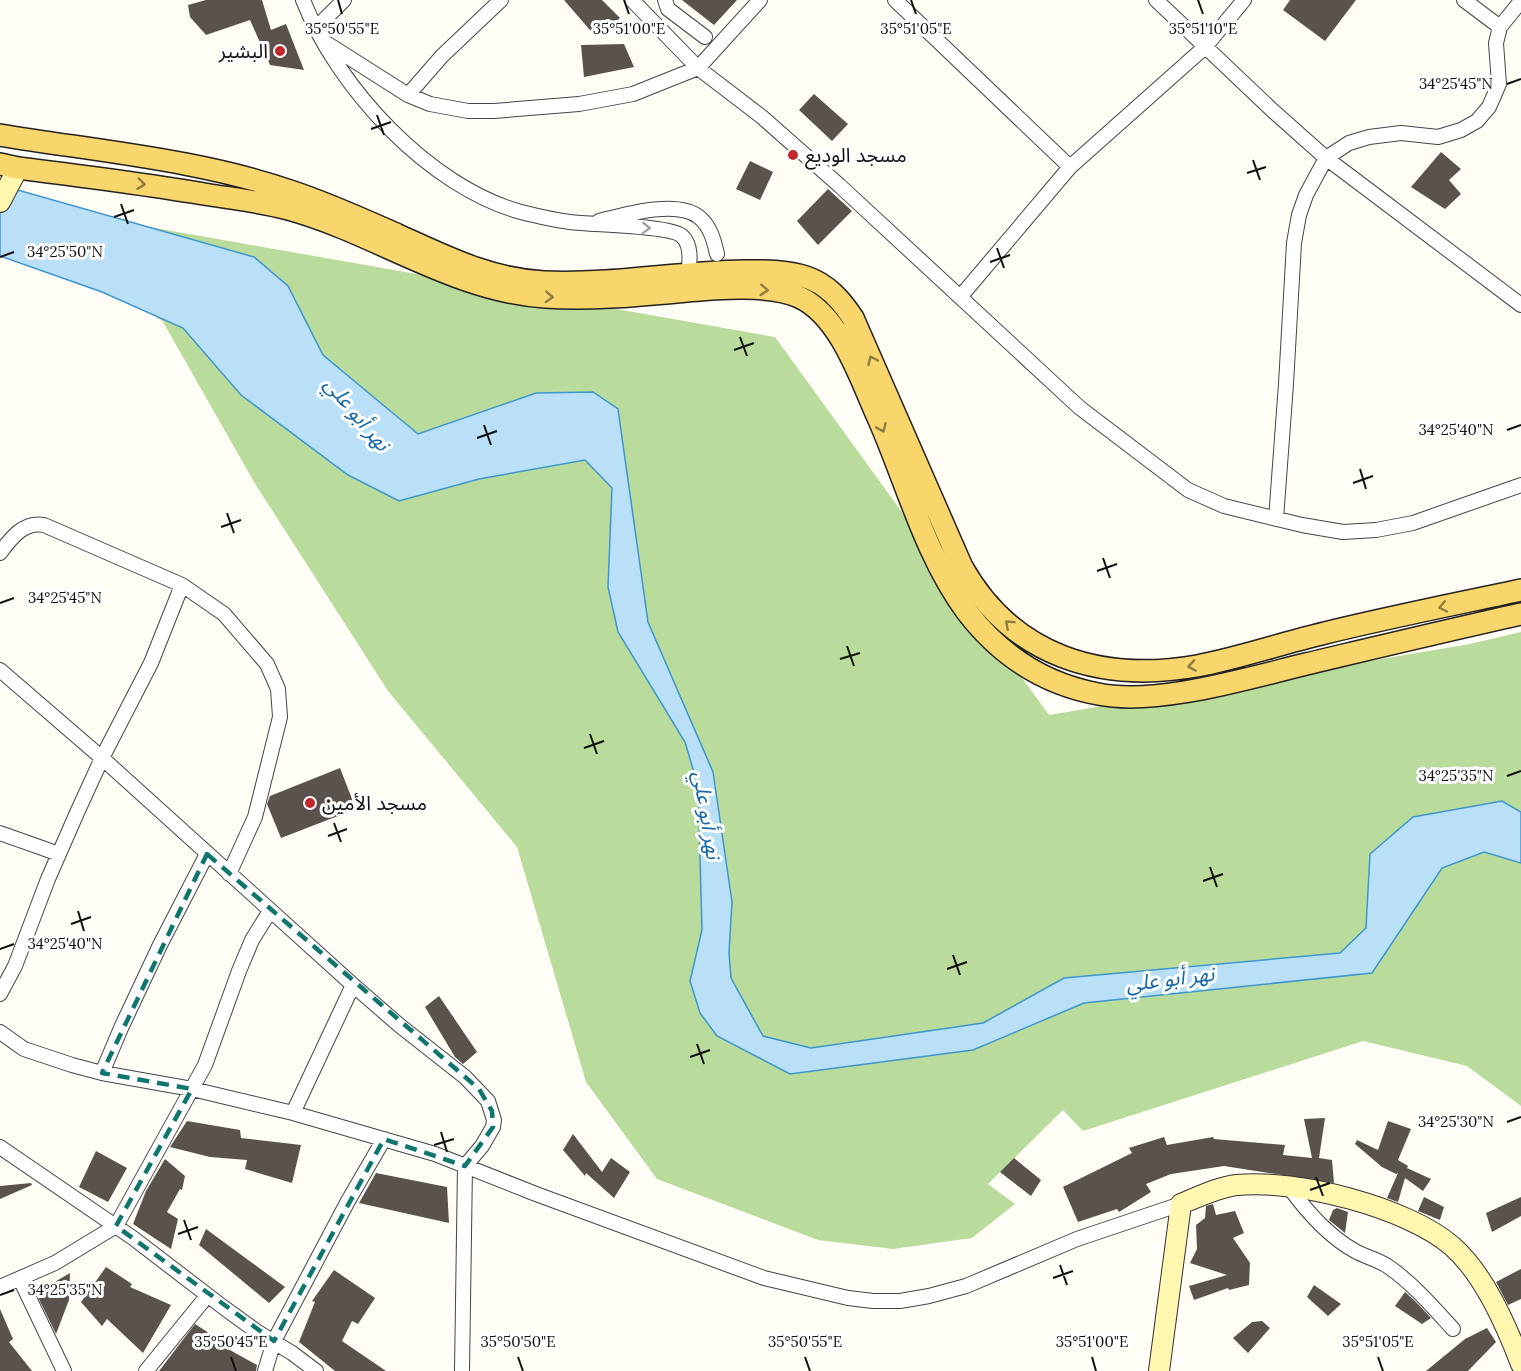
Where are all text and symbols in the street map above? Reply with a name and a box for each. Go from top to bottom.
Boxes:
text: 35°50'55"E [305,19,379,38]
text: 35°51'00"E [593,19,665,38]
text: 35°51'05"E [880,19,952,38]
text: 35°51'10"E [1169,19,1237,38]
place label: البشير [218,38,268,63]
marker: البشير [273,44,287,58]
text: 34°25'45"N [1419,74,1493,93]
place label: مسجد الوديع [805,142,907,170]
marker: مسجد الوديع [786,148,800,162]
one-way arrow [136,177,146,190]
one-way arrow [642,221,651,234]
text: 34°25'50"N [27,242,103,261]
one-way arrow [760,283,769,296]
one-way arrow [544,291,553,304]
one-way arrow [868,356,880,367]
water label: نهر أبو علي [316,371,397,459]
text: 34°25'40"N [1418,420,1494,439]
one-way arrow [875,422,887,433]
text: 34°25'45"N [28,588,102,607]
one-way arrow [1438,599,1448,612]
one-way arrow [1005,621,1016,632]
one-way arrow [1188,659,1197,671]
text: 34°25'35"N [1419,766,1493,785]
water label: نهر أبو علي [684,769,728,863]
place label: مسجد الأمين [322,790,427,815]
marker: مسجد الأمين [303,796,317,810]
text: 34°25'40"N [27,934,103,953]
water label: نهر أبو علي [1124,960,1217,1000]
text: 34°25'30"N [1418,1112,1494,1131]
text: 34°25'35"N [28,1280,102,1299]
text: 35°50'45"E [194,1332,268,1351]
text: 35°50'50"E [480,1332,556,1351]
text: 35°50'55"E [768,1332,842,1351]
text: 35°51'00"E [1056,1332,1128,1351]
text: 35°51'05"E [1342,1332,1414,1351]

